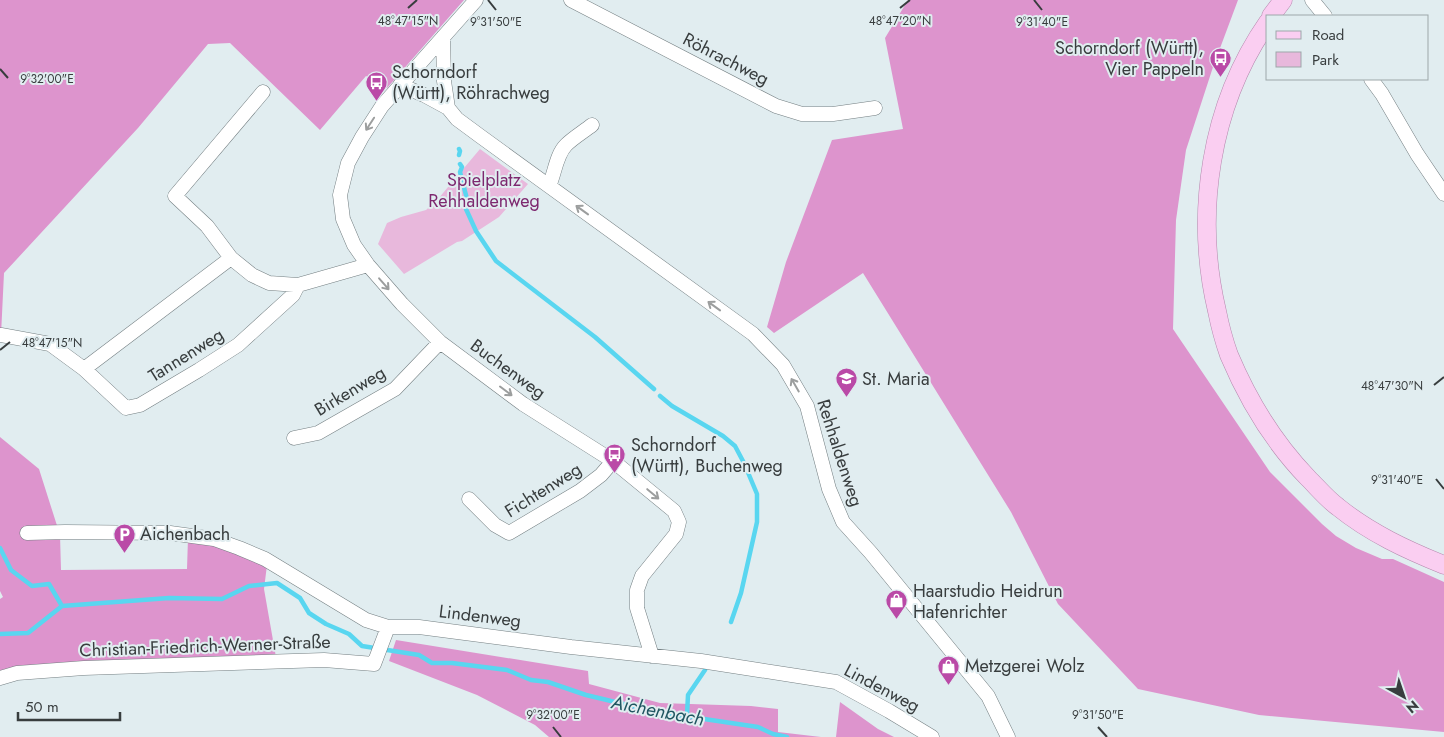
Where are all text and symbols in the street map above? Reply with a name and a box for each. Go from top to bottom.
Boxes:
text: 48°47'15"N [378,12,438,30]
text: 48°47'20"N [869,12,931,30]
text: 9°31'50"E [470,13,522,31]
text: 9°31'40"E [1016,13,1068,31]
legend [1266,15,1429,80]
text: Road [1312,24,1344,46]
street label: Röhrachweg [678,26,774,92]
place label: Schorndorf (Württ), Vier Pappeln [1055,35,1204,82]
bus stop icon: Schorndorf (Württ), Vier Pappeln [1208,46,1232,77]
text: Park [1312,49,1339,71]
place label: Schorndorf (Württ), Röhrachweg [392,59,550,106]
text: 9°32'00"E [20,70,74,88]
bus stop icon: Schorndorf (Württ), Röhrachweg [364,70,388,101]
one-way arrow [365,117,376,131]
park label: Spielplatz Rehhaldenweg [428,167,540,214]
one-way arrow [575,205,589,215]
one-way arrow [378,278,390,291]
one-way arrow [708,300,721,311]
street label: Tannenweg [143,322,229,388]
street label: Buchenweg [465,333,551,405]
text: 48°47'15"N [22,334,82,352]
street label: Birkenweg [310,360,390,422]
place label: St. Maria [862,366,930,392]
school or university icon: St. Maria [834,367,858,398]
text: 48°47'30"N [1361,377,1423,395]
one-way arrow [790,379,800,393]
one-way arrow [499,386,513,396]
street label: Rehhaldenweg [810,396,870,510]
place label: Schorndorf (Württ), Buchenweg [631,432,783,479]
bus stop icon: Schorndorf (Württ), Buchenweg [603,443,627,474]
street label: Fichtenweg [500,456,586,524]
text: 9°31'40"E [1371,471,1423,489]
one-way arrow [646,489,659,500]
place label: Aichenbach [140,521,230,547]
parking icon: Aichenbach [112,522,136,553]
place label: Haarstudio Heidrun Hafenrichter [913,578,1063,625]
shop icon: Haarstudio Heidrun Hafenrichter [885,589,909,620]
street label: Lindenweg [437,598,523,634]
street label: Christian-Friedrich-Werner-Straße [79,629,331,663]
place label: Metzgerei Wolz [965,653,1085,679]
shop icon: Metzgerei Wolz [937,654,961,685]
street label: Lindenweg [839,657,925,719]
north arrow [1379,672,1429,722]
water label: Aichenbach [608,688,707,733]
scale bar [18,690,120,722]
text: 50 m [25,696,59,718]
text: N [1402,696,1423,718]
text: 9°32'00"E [526,706,580,724]
text: 9°31'50"E [1072,706,1124,724]

